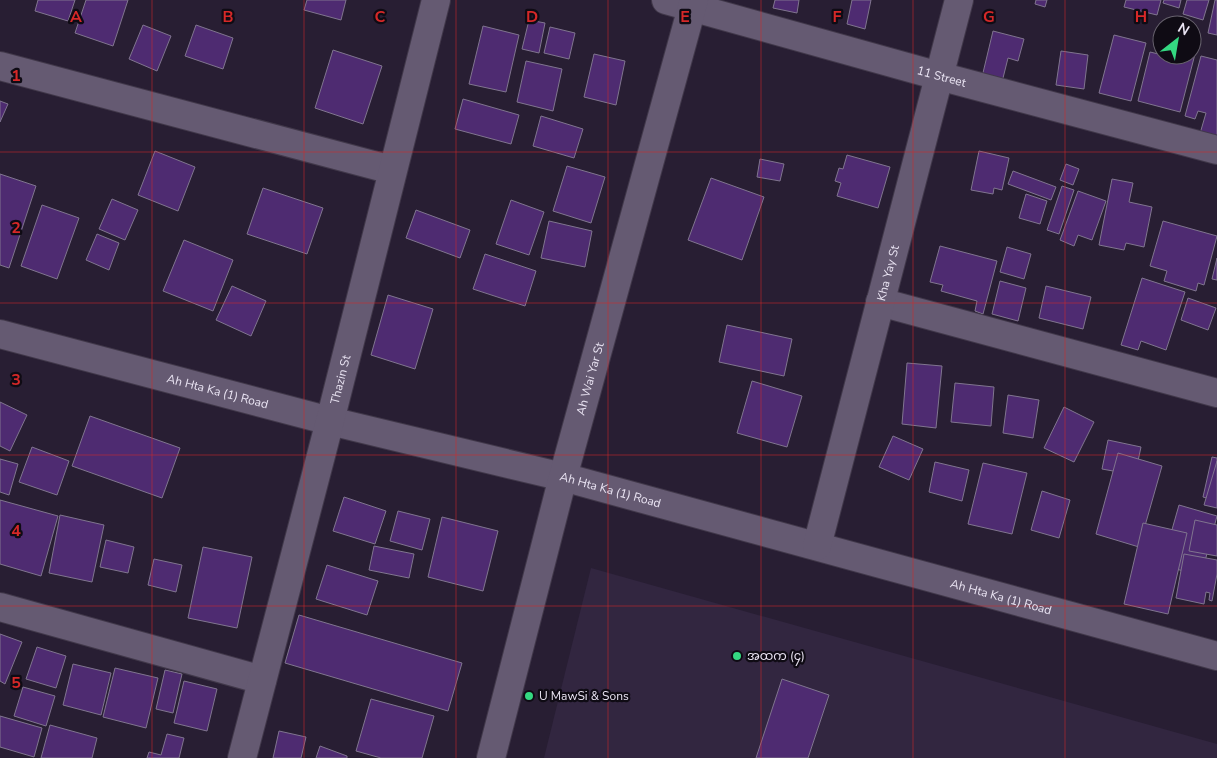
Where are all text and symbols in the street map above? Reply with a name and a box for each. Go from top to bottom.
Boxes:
text: A [70,6,82,28]
text: B [222,6,234,28]
text: C [375,6,386,28]
text: D [526,6,538,28]
text: E [680,6,690,28]
text: F [833,6,842,28]
text: G [983,6,995,28]
text: H [1135,6,1147,28]
north arrow [1152,15,1202,65]
text: N [1174,18,1193,40]
street label: 11 Street [915,62,969,91]
text: 1 [11,65,21,87]
text: 2 [11,217,21,239]
street label: Kha Yay St [873,243,903,303]
street label: Ah Wai Yar St [572,340,608,417]
street label: Thazin St [327,352,355,406]
text: 3 [11,369,21,391]
street label: Ah Hta Ka (1) Road [165,370,270,412]
street label: Ah Hta Ka (1) Road [558,468,663,511]
text: 4 [11,520,21,542]
street label: Ah Hta Ka (1) Road [949,575,1053,618]
place label: အထက (၄) [747,648,805,666]
marker: အထက (၄) [731,650,743,662]
text: 5 [11,672,21,694]
place label: U MawSi & Sons [539,688,629,704]
marker: U MawSi & Sons [523,690,535,702]

